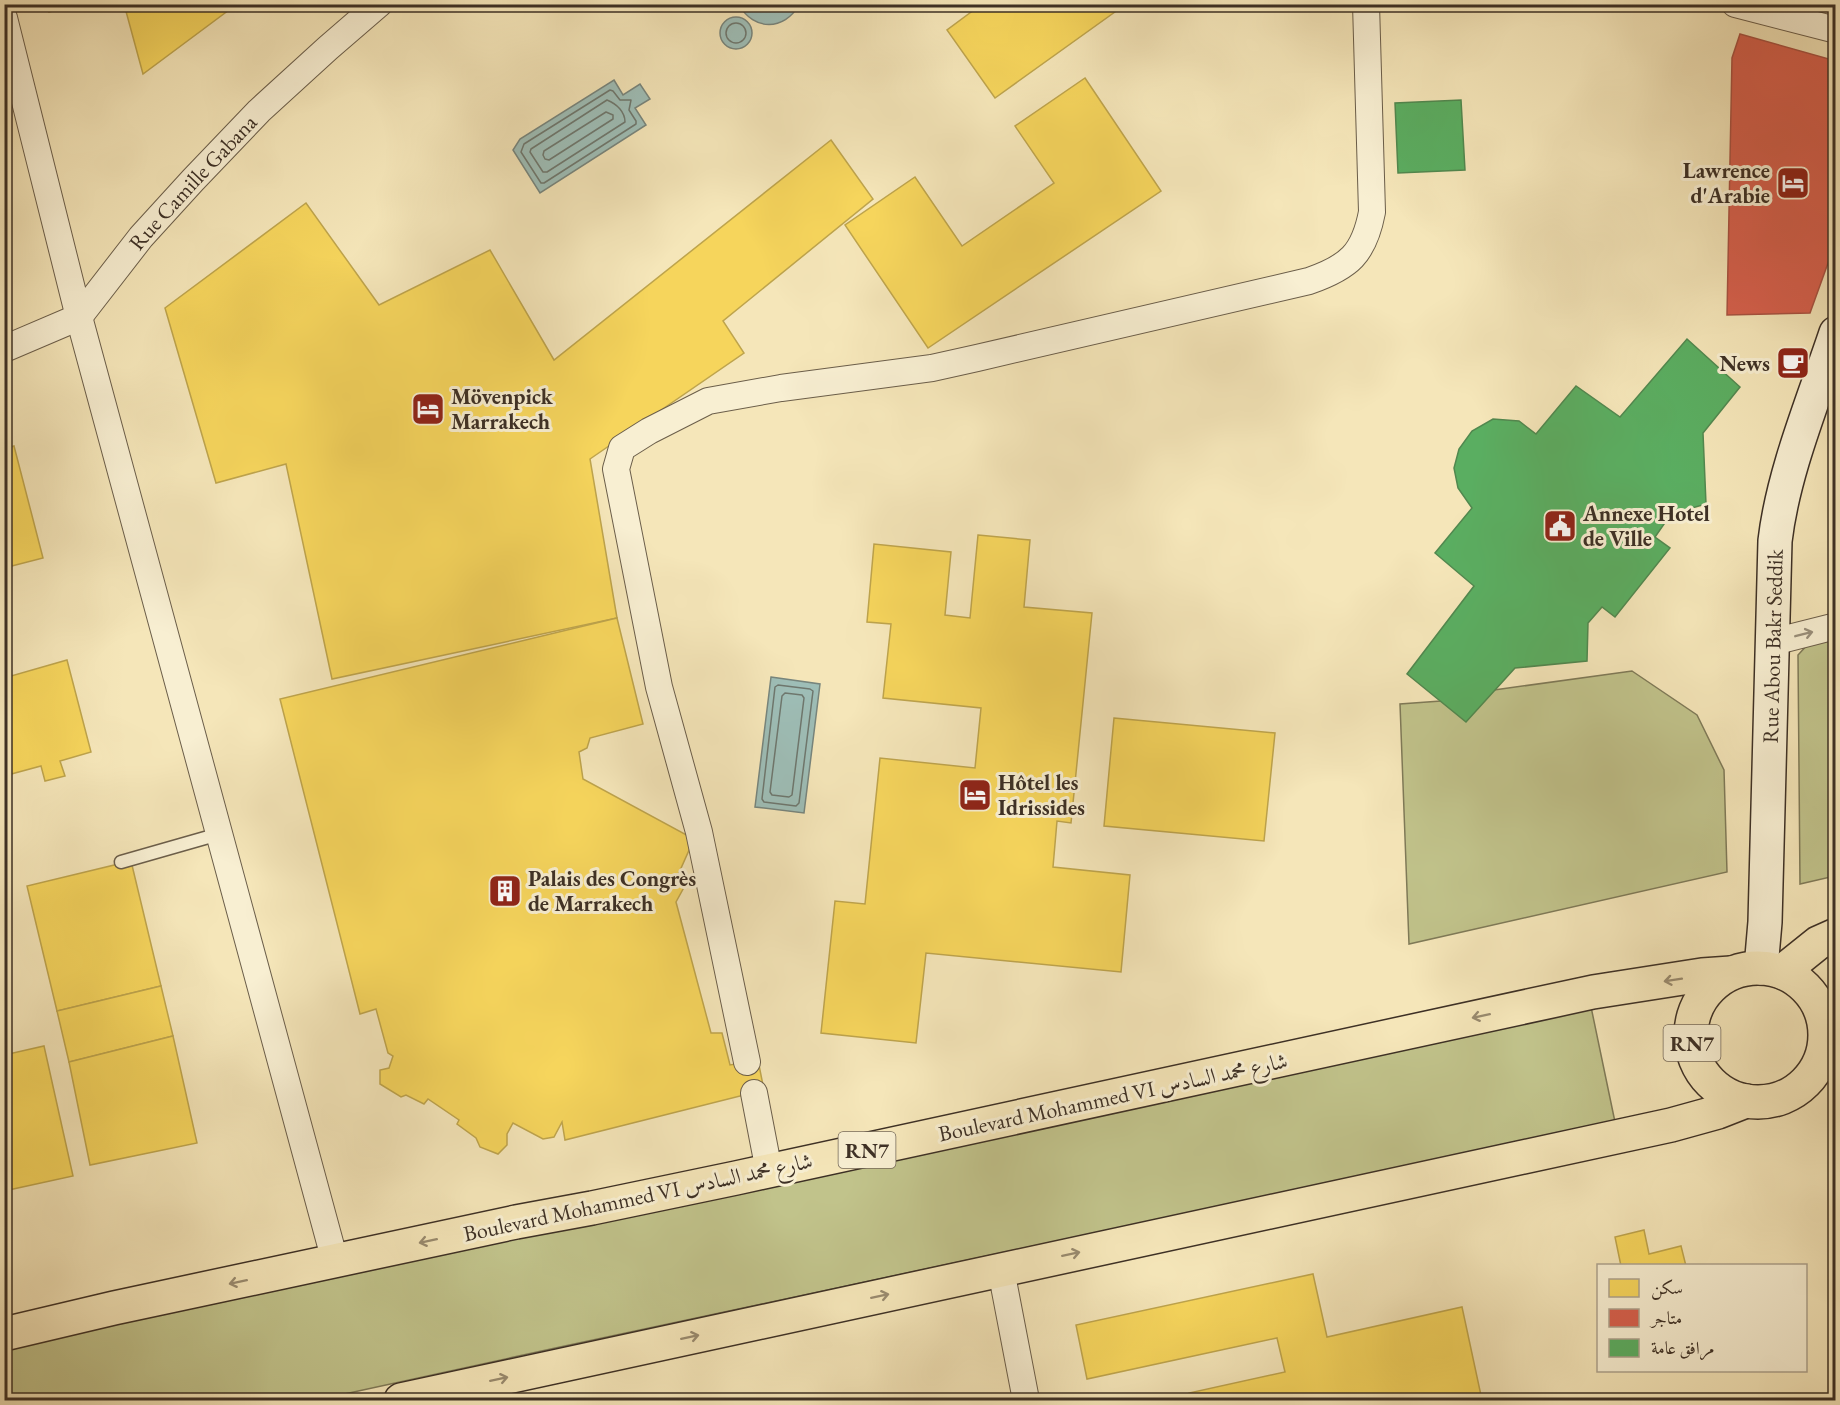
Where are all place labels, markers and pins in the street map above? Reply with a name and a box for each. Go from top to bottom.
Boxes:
place label: Lawrence d'Arabie [1683,156,1770,210]
hotel icon: Lawrence d'Arabie [1775,165,1811,201]
cafe icon: News [1775,345,1811,381]
place label: News [1720,349,1770,378]
place label: Mövenpick Marrakech [451,382,554,436]
hotel icon: Mövenpick Marrakech [410,391,446,427]
place label: Annexe Hotel de Ville [1582,499,1710,553]
public building icon: Annexe Hotel de Ville [1542,508,1578,544]
place label: Hôtel les Idrissides [998,768,1085,822]
hotel icon: Hôtel les Idrissides [957,777,993,813]
place label: Palais des Congrès de Marrakech [528,864,696,918]
building icon: Palais des Congrès de Marrakech [487,873,523,909]

